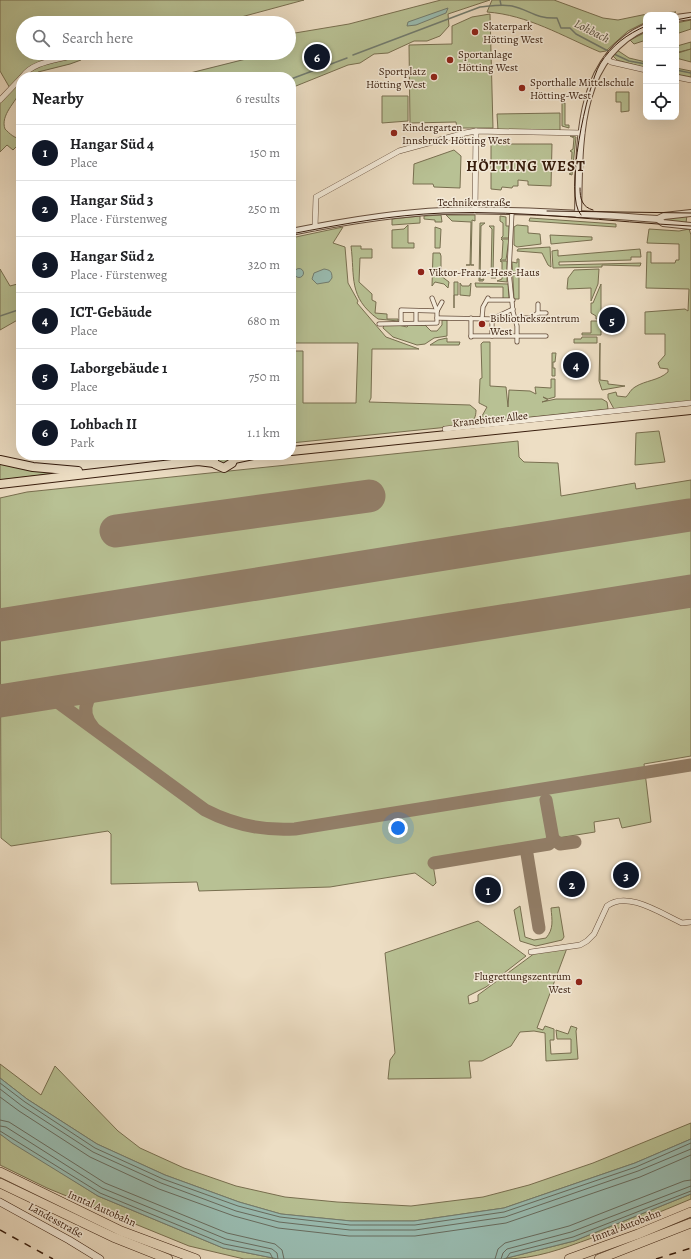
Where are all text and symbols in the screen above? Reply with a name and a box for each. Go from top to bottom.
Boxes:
map controls [643,12,679,120]
button: + [643,12,679,48]
water label: Lohbach [572,15,612,47]
search box [16,16,296,60]
place label: Skaterpark Hötting West [483,19,543,47]
icon: search [30,27,52,49]
marker: Skaterpark Hötting West [470,27,480,37]
text: Search here [62,28,133,48]
pin: 6 [304,42,330,72]
place label: Sportanlage Hötting West [458,47,518,75]
button: − [643,48,679,84]
marker: Sportanlage Hötting West [445,55,455,65]
place label: Sportplatz Hötting West [366,64,426,92]
marker: Sportplatz Hötting West [429,72,439,82]
place label: Sporthalle Mittelschule Hötting-West [530,75,634,103]
marker: Sporthalle Mittelschule Hötting-West [517,83,527,93]
button: locate [643,84,679,120]
text: Nearby [32,87,83,110]
text: 6 results [236,90,280,107]
place label: Kindergarten Innsbruck Hötting West [402,120,511,148]
marker: Kindergarten Innsbruck Hötting West [389,128,399,138]
text: Hangar Süd 4 [70,134,154,154]
text: 1 [43,144,47,161]
text: 150 m [250,144,280,161]
text: Place [70,154,98,171]
district label: HÖTTING WEST [466,156,586,176]
text: Hangar Süd 3 [70,190,154,210]
street label: Technikerstraße [437,195,511,210]
text: 2 [42,200,48,217]
text: 250 m [248,200,280,217]
text: Place · Fürstenweg [70,210,167,227]
text: Hangar Süd 2 [70,246,154,266]
text: 3 [42,256,48,273]
text: 320 m [248,256,280,273]
place label: Viktor-Franz-Hess-Haus [428,265,540,280]
text: Place · Fürstenweg [70,266,167,283]
marker: Viktor-Franz-Hess-Haus [416,267,426,277]
text: ICT-Gebäude [70,302,152,322]
pin: 5 [599,305,625,335]
place label: Bibliothekszentrum West [489,311,580,339]
text: 4 [42,312,48,329]
text: 680 m [247,312,280,329]
marker: Bibliothekszentrum West [477,319,487,329]
text: Place [70,322,98,339]
pin: 4 [563,350,589,380]
text: Laborgebäude 1 [70,358,167,378]
text: 5 [42,368,48,385]
text: 750 m [249,368,280,385]
text: Place [70,378,98,395]
street label: Kranebitter Allee [452,408,529,431]
text: Lohbach II [70,414,137,434]
text: 6 [42,424,48,441]
text: 1.1 km [247,424,280,441]
text: Park [70,434,94,451]
your location [388,818,408,838]
pin: 3 [613,860,639,890]
pin: 2 [559,869,585,899]
pin: 1 [475,875,501,905]
place label: Flugrettungszentrum West [474,969,571,997]
marker: Flugrettungszentrum West [574,977,584,987]
street label: Inntal Autobahn [65,1187,138,1230]
street label: Landesstraße [26,1199,86,1242]
street label: Inntal Autobahn [589,1205,663,1246]

